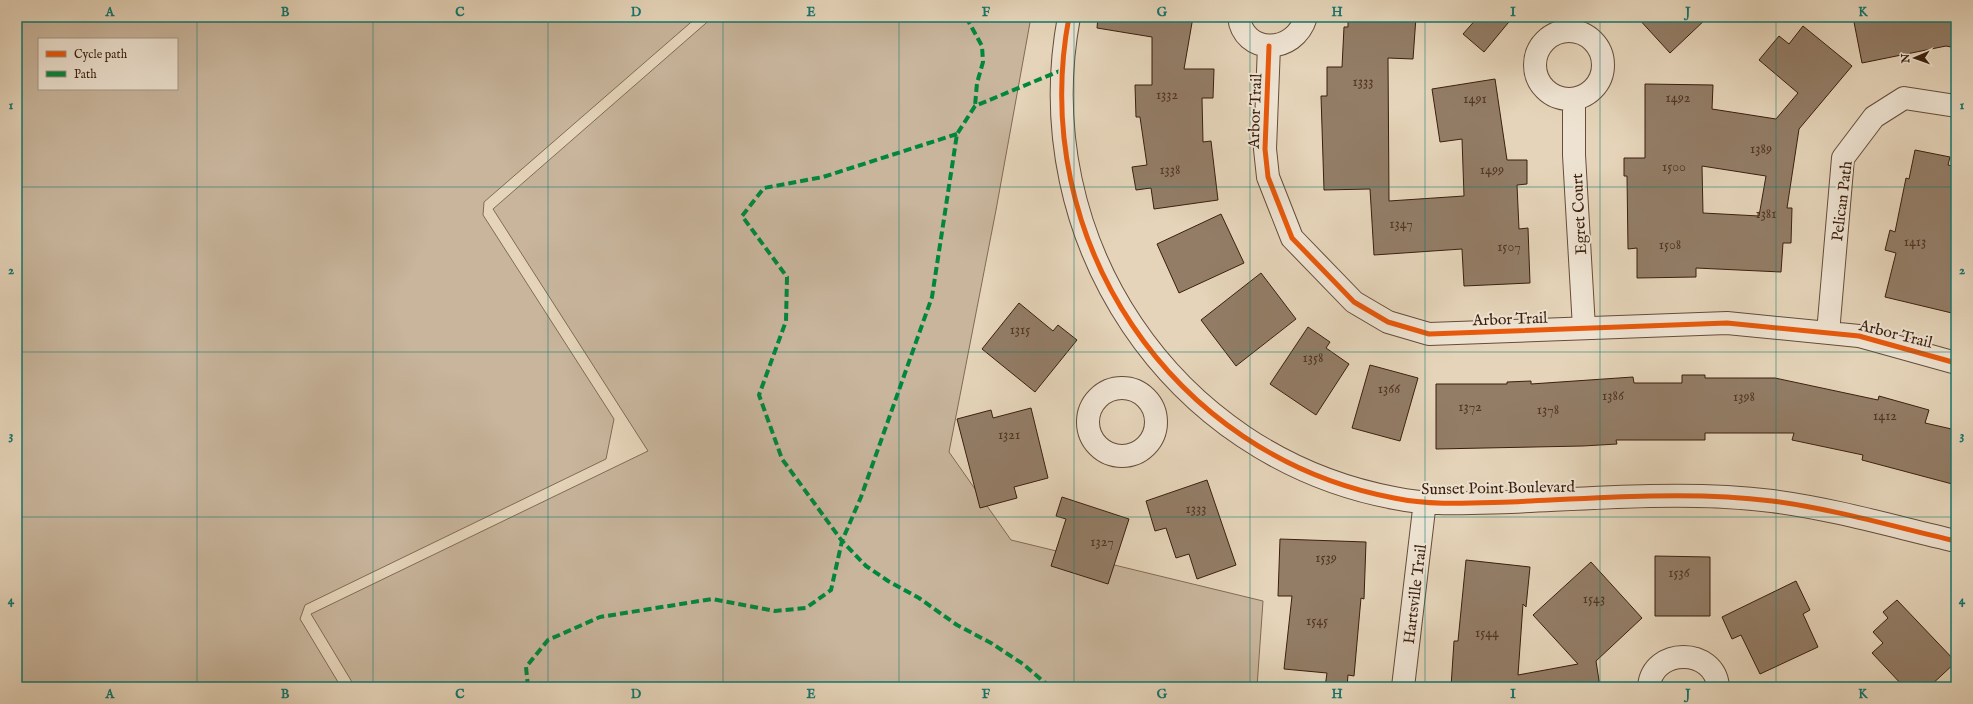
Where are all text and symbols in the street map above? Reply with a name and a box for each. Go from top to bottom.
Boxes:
text: A [105,4,116,21]
text: B [281,4,290,21]
text: C [455,4,465,21]
text: D [631,4,642,21]
text: E [806,4,816,21]
text: F [982,4,991,21]
text: G [1157,4,1168,21]
text: H [1331,4,1343,21]
text: I [1510,4,1516,21]
text: J [1683,4,1691,21]
text: K [1858,4,1868,21]
legend [38,38,178,90]
north arrow [1895,38,1935,78]
text: Cycle path [74,47,128,63]
text: N [1899,53,1913,64]
text: Path [74,67,97,82]
street label: Arbor Trail [1245,73,1267,150]
house number: 1333 [1353,73,1373,91]
house number: 1332 [1156,86,1179,104]
house number: 1492 [1666,89,1691,107]
house number: 1491 [1463,90,1487,108]
text: 1 [9,97,14,114]
text: 1 [1960,97,1965,114]
house number: 1389 [1750,140,1772,158]
house number: 1500 [1662,158,1686,176]
street label: Pelican Path [1828,159,1858,243]
house number: 1338 [1159,161,1181,179]
house number: 1499 [1480,161,1504,179]
street label: Egret Court [1568,172,1592,255]
house number: 1381 [1755,205,1777,223]
house number: 1347 [1389,215,1413,233]
house number: 1413 [1904,233,1926,251]
house number: 1508 [1659,236,1681,254]
house number: 1507 [1497,238,1521,256]
text: 2 [8,262,14,279]
text: 2 [1959,262,1965,279]
street label: Arbor Trail [1471,309,1549,331]
street label: Arbor Trail [1856,316,1935,354]
house number: 1315 [1010,321,1030,339]
house number: 1358 [1302,349,1324,367]
house number: 1366 [1378,380,1401,398]
house number: 1386 [1602,387,1625,405]
house number: 1398 [1733,388,1755,406]
house number: 1372 [1458,398,1482,416]
house number: 1378 [1537,401,1559,419]
house number: 1412 [1873,407,1897,425]
house number: 1321 [998,426,1020,444]
text: 3 [9,427,14,444]
text: 3 [1960,427,1965,444]
street label: Sunset Point Boulevard [1421,478,1576,500]
house number: 1333 [1186,500,1206,518]
house number: 1327 [1090,533,1114,551]
street label: Hartsville Trail [1400,543,1432,645]
house number: 1539 [1315,549,1337,567]
house number: 1536 [1668,564,1691,582]
house number: 1543 [1583,590,1605,608]
text: 4 [8,592,15,609]
text: 4 [1959,592,1966,609]
house number: 1545 [1306,612,1328,630]
house number: 1544 [1475,624,1499,642]
text: A [105,686,116,703]
text: B [281,686,290,703]
text: C [455,686,465,703]
text: D [631,686,642,703]
text: E [806,686,816,703]
text: F [982,686,991,703]
text: G [1157,686,1168,703]
text: H [1331,686,1343,703]
text: I [1510,686,1516,703]
text: J [1683,686,1691,703]
text: K [1858,686,1868,703]

